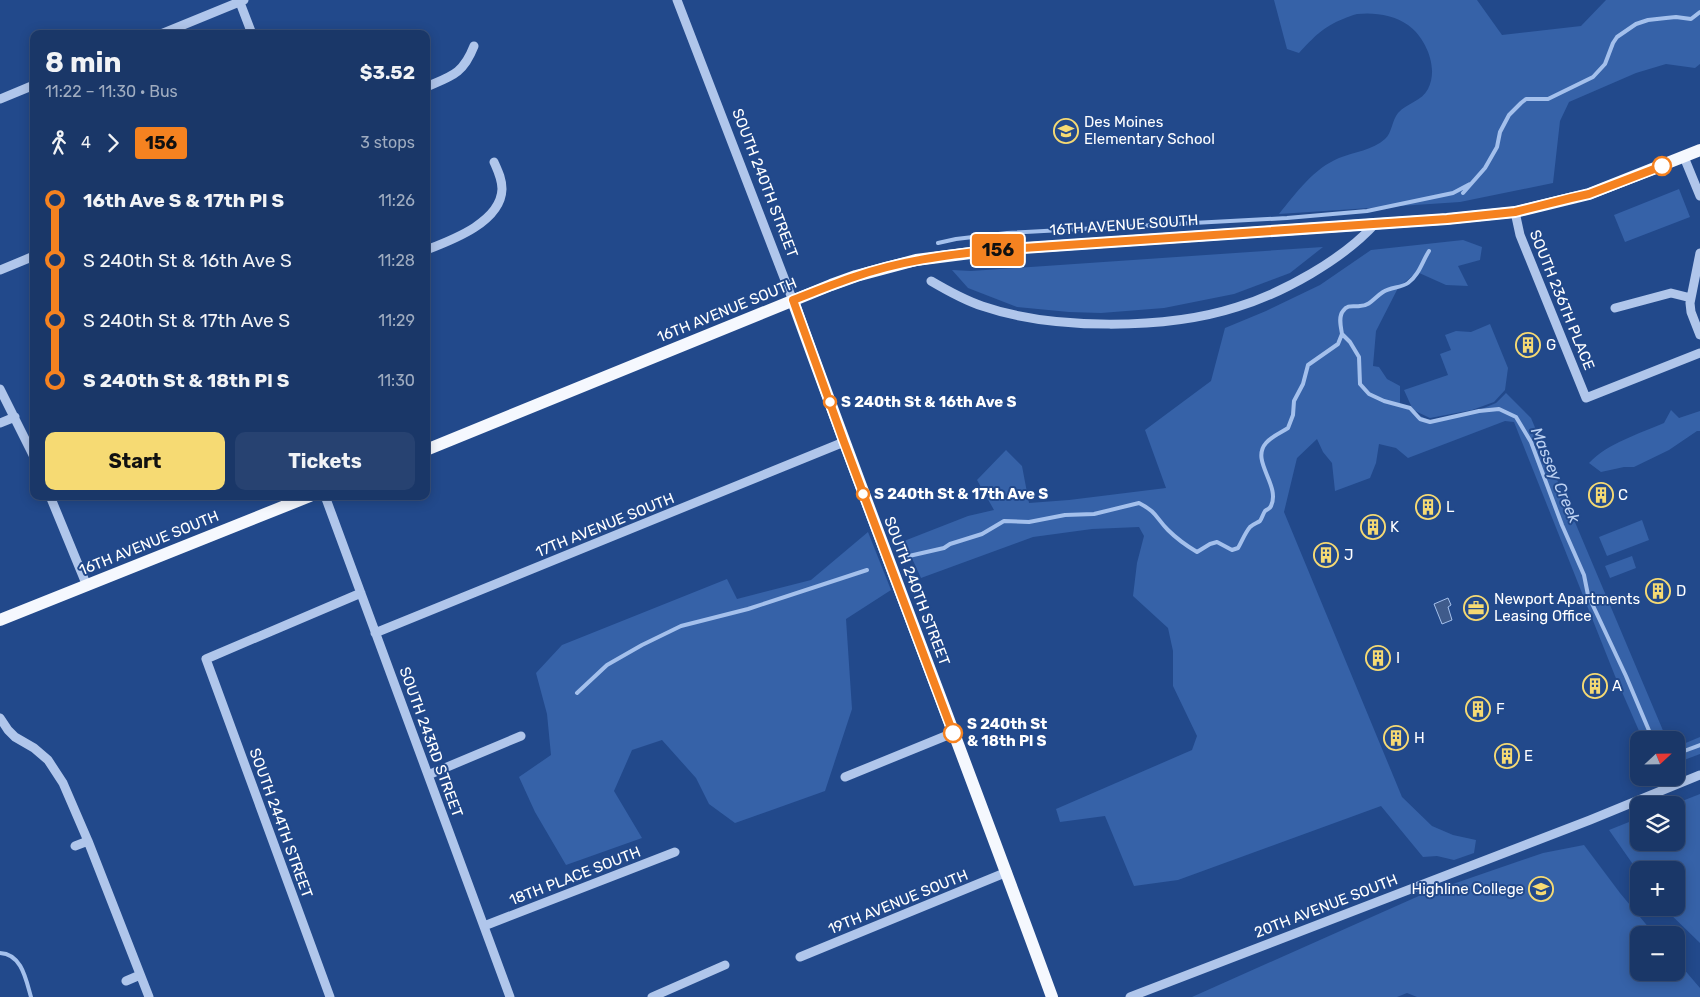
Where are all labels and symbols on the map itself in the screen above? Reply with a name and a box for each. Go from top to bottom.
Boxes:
street label: SOUTH 240TH STREET [728,106,802,260]
place label: Des Moines Elementary School [1084,113,1215,148]
school or university icon: Des Moines Elementary School [1053,118,1079,144]
unlabelled marker [1652,156,1672,176]
street label: 16TH AVENUE SOUTH [1049,211,1199,239]
street label: SOUTH 236TH PLACE [1526,227,1598,373]
line badge: 156 [969,234,1027,266]
street label: 16TH AVENUE SOUTH [655,274,799,346]
building icon: G [1515,332,1541,358]
place label: G [1546,336,1556,354]
place label: S 240th St & 16th Ave S [841,393,1016,411]
marker: S 240th St & 16th Ave S [823,395,837,409]
water label: Massey Creek [1527,424,1585,527]
building icon: C [1588,482,1614,508]
place label: S 240th St & 17th Ave S [874,485,1048,503]
place label: C [1618,486,1628,504]
marker: S 240th St & 17th Ave S [856,487,870,501]
street label: 17TH AVENUE SOUTH [533,489,677,561]
building icon: L [1415,494,1441,520]
place label: L [1446,498,1455,516]
street label: 16TH AVENUE SOUTH [77,507,221,579]
street label: SOUTH 240TH STREET [880,514,954,668]
building icon: K [1360,514,1386,540]
place label: K [1390,518,1399,536]
building icon: J [1313,542,1339,568]
place label: J [1344,546,1354,564]
building icon: D [1645,578,1671,604]
place label: D [1676,582,1686,600]
place label: Newport Apartments Leasing Office [1494,590,1640,625]
office icon: Newport Apartments Leasing Office [1463,595,1489,621]
building icon: I [1365,645,1391,671]
place label: I [1396,649,1400,667]
street label: SOUTH 243RD STREET [395,664,467,820]
building icon: A [1582,673,1608,699]
place label: A [1612,677,1622,695]
building icon: F [1465,696,1491,722]
place label: F [1496,700,1505,718]
place label: S 240th St & 18th Pl S [967,715,1047,750]
marker: S 240th St & 18th Pl S [943,723,963,743]
building icon: H [1383,725,1409,751]
place label: H [1414,729,1425,747]
north arrow [1630,731,1685,786]
building icon: E [1494,743,1520,769]
street label: SOUTH 244TH STREET [246,746,317,900]
place label: E [1524,747,1533,765]
street label: 18TH PLACE SOUTH [507,843,643,909]
street label: 19TH AVENUE SOUTH [825,866,971,938]
street label: 20TH AVENUE SOUTH [1252,870,1400,942]
school or university icon: Highline College [1528,876,1554,902]
place label: Highline College [1411,880,1524,898]

